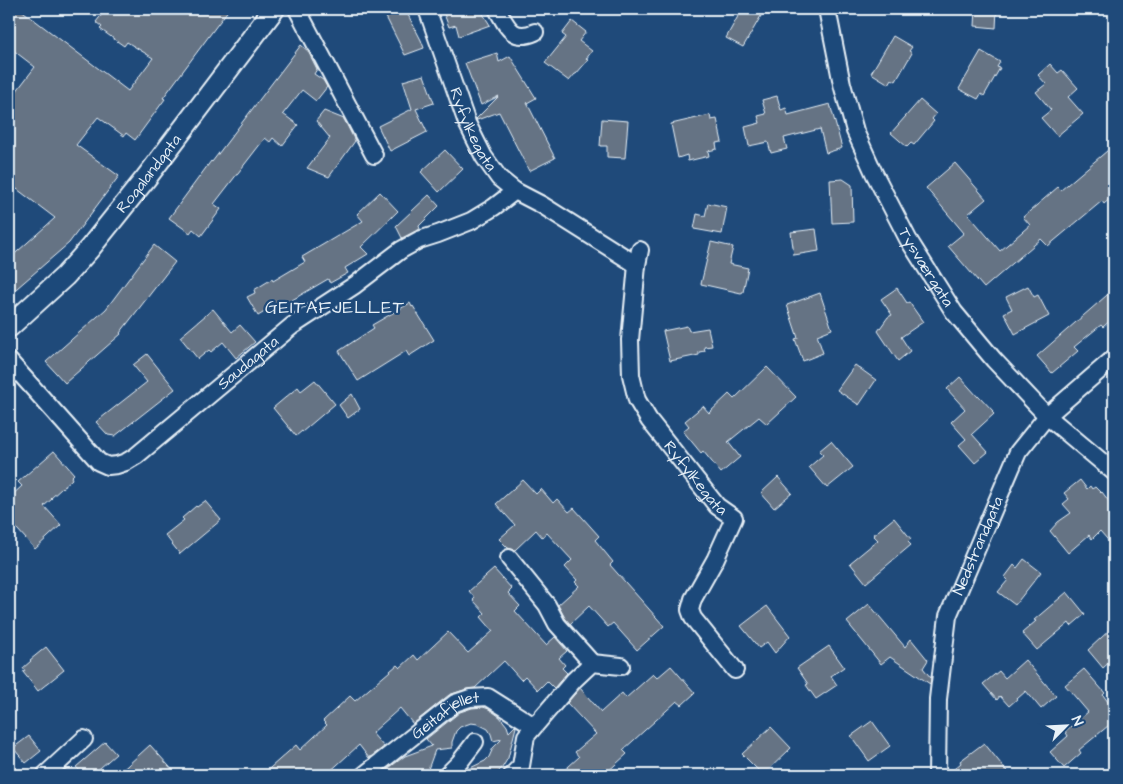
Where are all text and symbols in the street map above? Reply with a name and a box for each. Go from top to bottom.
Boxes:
street label: Ryfylkegata [444,84,502,176]
street label: Rogalandgata [111,130,186,218]
street label: Tysværgata [893,224,959,311]
district label: GEITAFJELLET [265,295,405,320]
street label: Saudagata [212,331,283,395]
street label: Ryfylkegata [658,436,731,521]
street label: Nedstrandgata [947,493,1009,599]
street label: Geitafjellet [407,686,480,745]
north arrow [1040,702,1090,752]
text: N [1066,713,1088,729]

